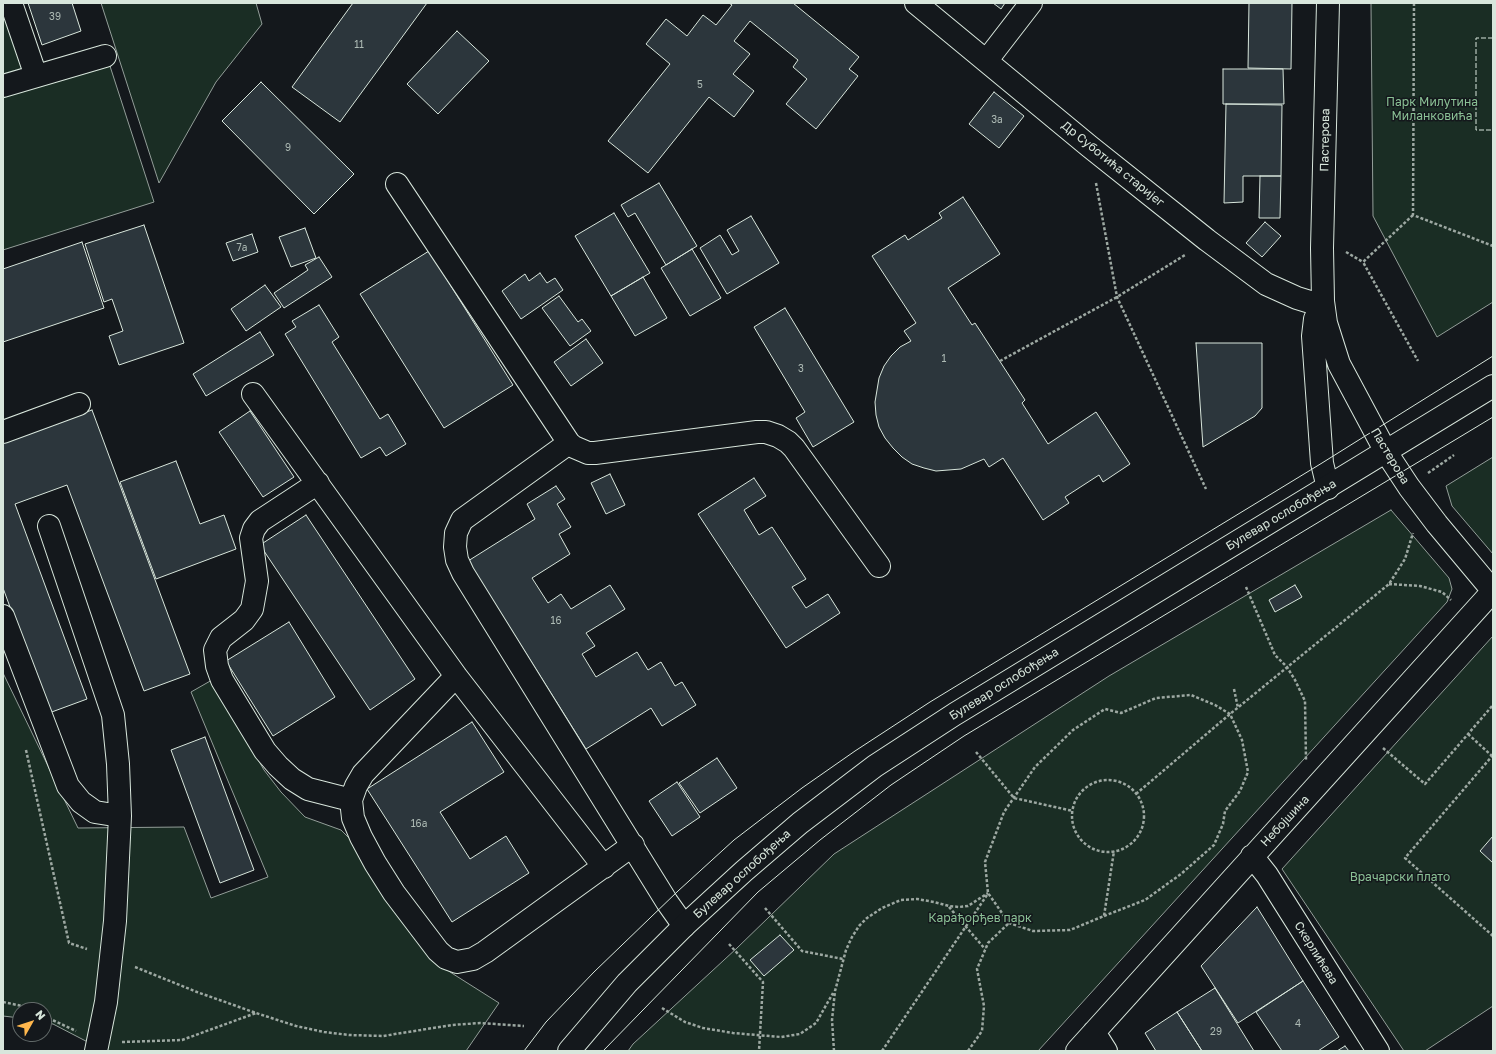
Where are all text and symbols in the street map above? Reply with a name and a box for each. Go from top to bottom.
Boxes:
house number: 39 [49,11,61,23]
house number: 11 [354,39,364,51]
house number: 5 [697,79,703,91]
park label: Парк Милутина Миланковића [1386,95,1478,123]
street label: Пастерова [1317,108,1333,172]
house number: 3a [991,114,1003,126]
street label: Др Суботића старијег [1059,118,1167,210]
house number: 9 [285,142,291,154]
house number: 7a [237,242,247,254]
house number: 1 [942,353,946,365]
house number: 3 [798,363,804,375]
street label: Пастерова [1368,425,1412,487]
street label: Булевар ослобођења [1223,476,1339,554]
house number: 16 [551,615,561,627]
street label: Булевар ослобођења [947,645,1061,723]
street label: Небојшина [1258,792,1312,850]
house number: 16a [411,818,427,830]
street label: Булевар ослобођења [690,826,794,922]
park label: Врачарски плато [1350,870,1450,884]
park label: Карађорђев парк [928,911,1032,925]
street label: Скерлићева [1291,919,1341,987]
north arrow [12,1002,52,1042]
text: N [33,1007,49,1022]
house number: 4 [1295,1018,1301,1030]
house number: 29 [1210,1026,1222,1038]

